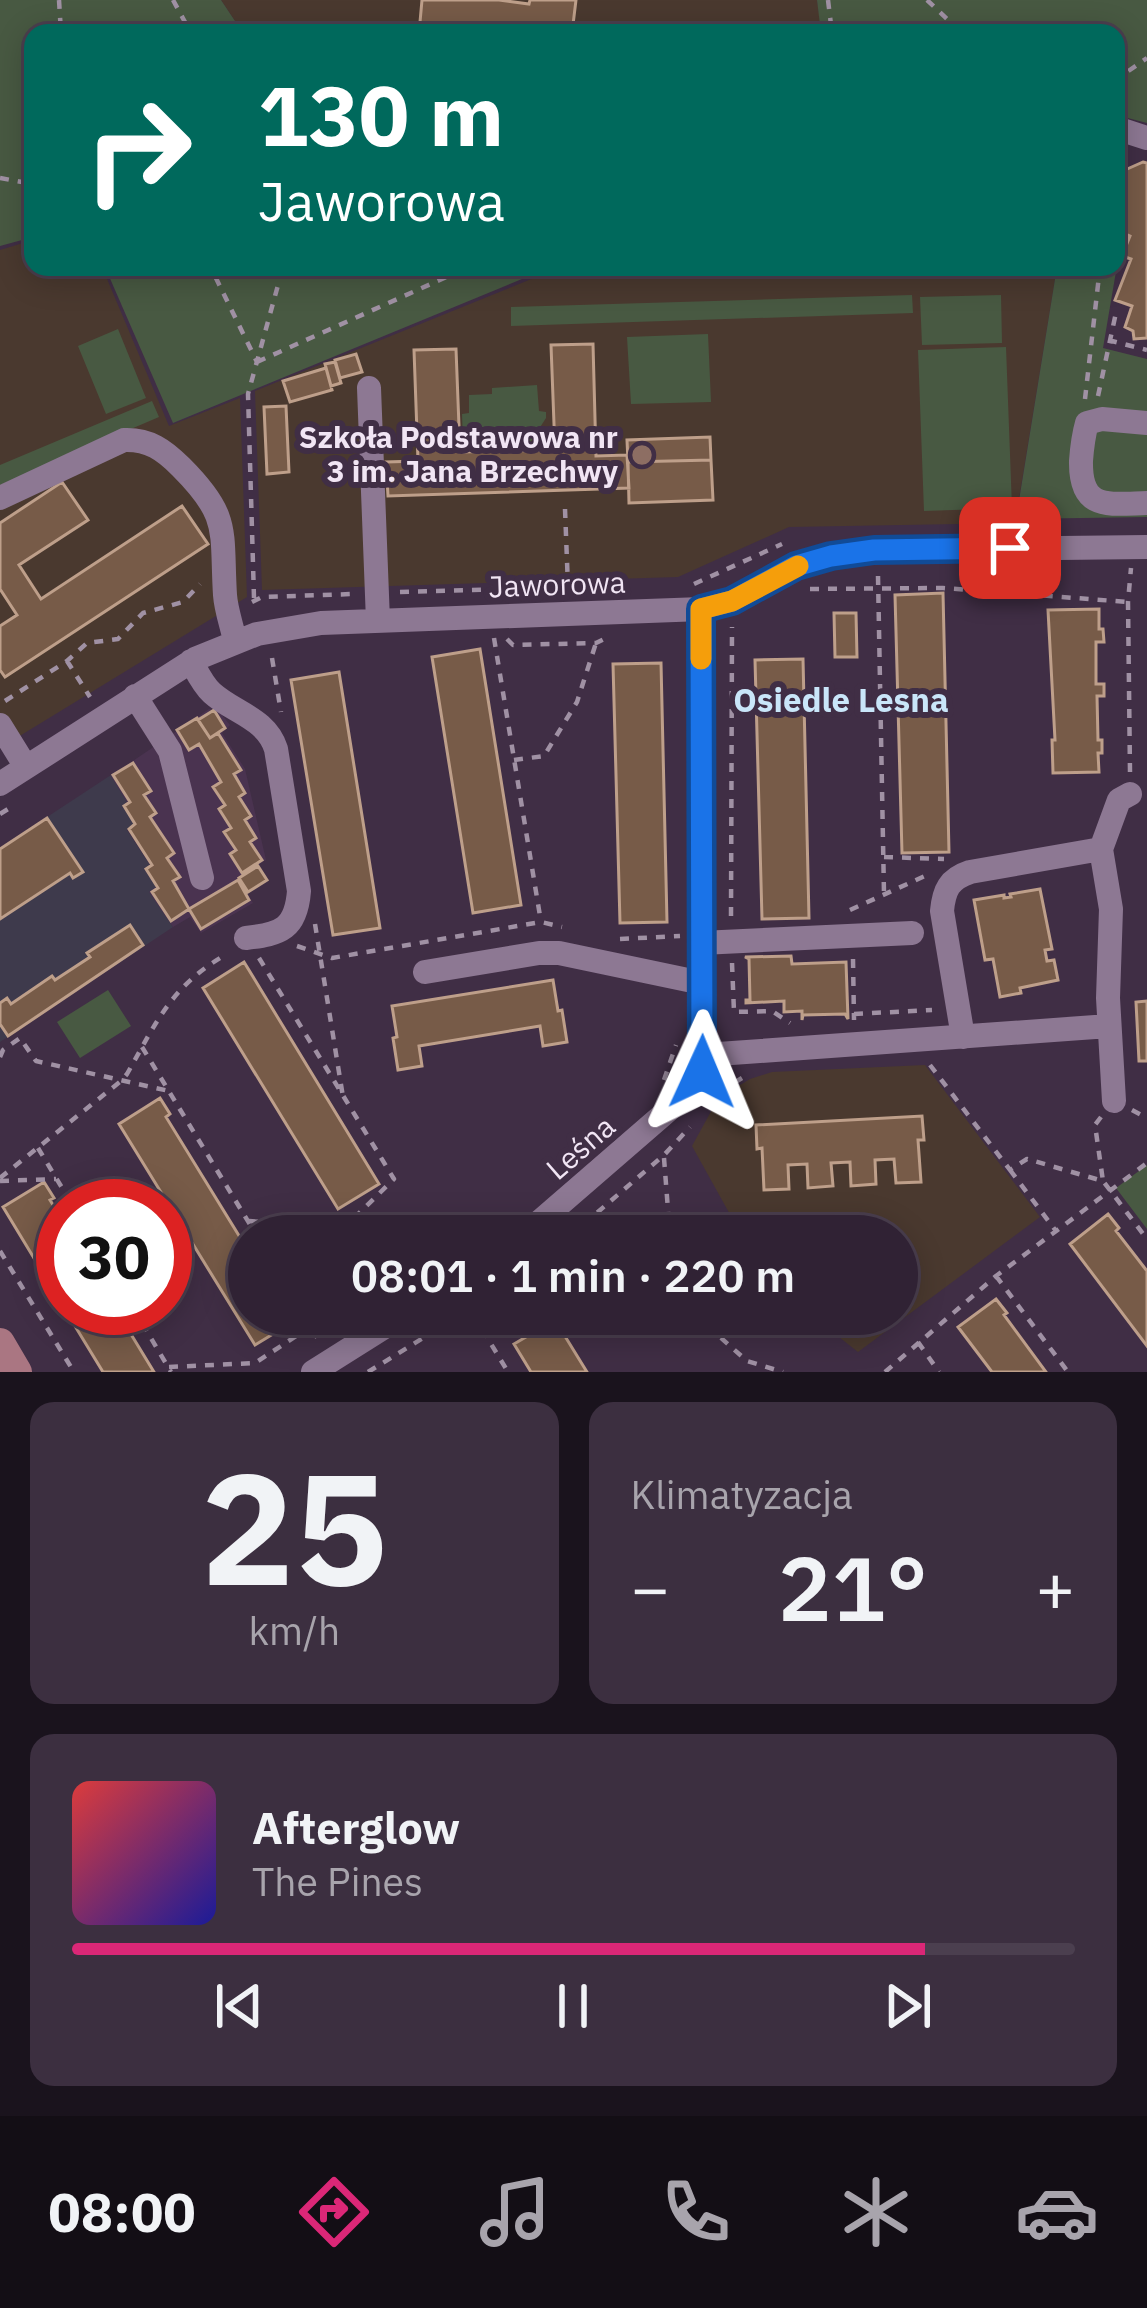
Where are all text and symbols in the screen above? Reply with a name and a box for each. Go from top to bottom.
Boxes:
text: 130 m [258,60,504,169]
icon: right [60,72,216,228]
text: Jaworowa [258,166,505,236]
place label: Szkoła Podstawowa nr 3 im. Jana Brzechwy [299,417,618,490]
marker: Szkoła Podstawowa nr 3 im. Jana Brzechwy [629,442,655,468]
pin [959,497,1061,599]
icon: arrive [977,515,1043,581]
street label: Jaworowa [488,562,626,605]
district label: Osiedle Lesna [733,678,949,721]
position arrow [639,1009,765,1135]
street label: Leśna [537,1106,623,1187]
speed limit sign: 30 [36,1179,192,1335]
text: 08:01 · 1 min · 220 m [351,1246,795,1304]
text: 25 [201,1425,388,1628]
text: Klimatyzacja [631,1469,853,1520]
text: 21° [778,1529,928,1646]
text: − [631,1544,670,1630]
text: + [1035,1544,1075,1630]
text: km/h [248,1605,340,1656]
text: Afterglow [252,1798,460,1856]
text: The Pines [252,1856,423,1907]
icon: previous [206,1973,272,2039]
icon: pause [540,1973,606,2039]
icon: next [875,1973,941,2039]
icon: directions [292,2170,376,2254]
icon: music [473,2170,557,2254]
icon: phone [654,2170,738,2254]
icon: climate [834,2170,918,2254]
icon: car [1015,2170,1099,2254]
text: 08:00 [48,2177,196,2247]

